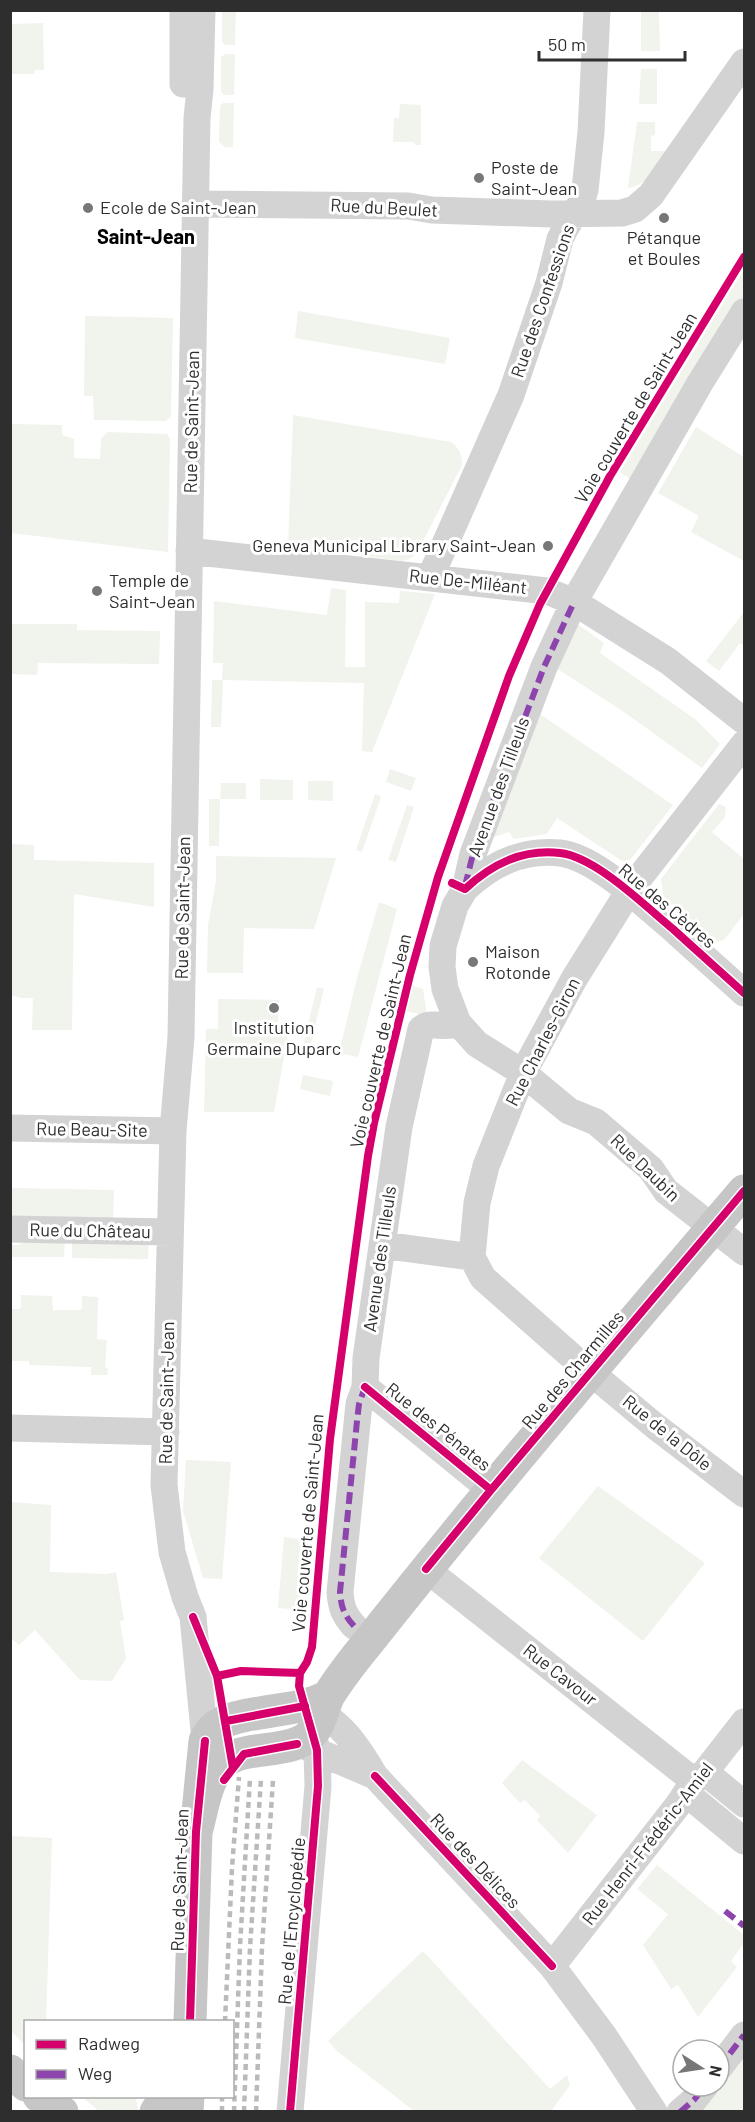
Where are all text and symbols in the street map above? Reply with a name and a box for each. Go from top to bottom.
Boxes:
scale bar [539,24,684,62]
text: 50 m [548,33,586,55]
place label: Poste de Saint-Jean [491,156,577,199]
marker: Poste de Saint-Jean [472,171,486,185]
street label: Rue du Beulet [330,193,438,221]
place label: Ecole de Saint-Jean [100,196,257,218]
marker: Ecole de Saint-Jean [81,201,95,215]
marker: Pétanque et Boules [657,211,671,225]
street label: Rue des Confessions [506,221,579,380]
district label: Saint-Jean [97,224,195,248]
place label: Pétanque et Boules [627,226,701,269]
street label: Voie couverte de Saint-Jean [569,308,701,507]
street label: Rue de Saint-Jean [179,350,203,494]
place label: Geneva Municipal Library Saint-Jean [252,534,536,556]
marker: Geneva Municipal Library Saint-Jean [541,539,555,553]
street label: Rue De-Miléant [408,564,528,598]
place label: Temple de Saint-Jean [109,569,195,612]
marker: Temple de Saint-Jean [90,584,104,598]
street label: Avenue des Tilleuls [463,714,534,860]
street label: Rue de Saint-Jean [170,836,194,980]
street label: Rue des Cèdres [615,858,721,952]
street label: Voie couverte de Saint-Jean [345,931,415,1150]
place label: Maison Rotonde [485,940,551,983]
marker: Maison Rotonde [466,955,480,969]
street label: Rue Charles-Giron [500,974,584,1109]
marker: Institution Germaine Duparc [267,1001,281,1015]
place label: Institution Germaine Duparc [207,1016,341,1059]
street label: Rue Beau-Site [36,1117,148,1141]
street label: Rue Daubin [606,1129,685,1206]
street label: Avenue des Tilleuls [358,1184,400,1333]
street label: Rue du Château [29,1218,151,1242]
street label: Rue des Charmilles [516,1306,628,1433]
street label: Rue de Saint-Jean [154,1321,178,1465]
street label: Rue des Pénates [382,1377,495,1475]
street label: Rue de la Dôle [619,1390,717,1475]
street label: Voie couverte de Saint-Jean [286,1413,328,1633]
street label: Rue Cavour [519,1638,602,1710]
street label: Rue Henri-Frédéric-Amiel [577,1758,718,1929]
street label: Rue de Saint-Jean [166,1808,192,1952]
street label: Rue des Délices [426,1808,525,1913]
street label: Rue de l'Encyclopédie [273,1836,309,2005]
legend [24,2020,234,2098]
text: Radweg [78,2032,140,2054]
north arrow [671,2038,731,2098]
text: Weg [78,2062,112,2084]
text: N [706,2064,727,2078]

